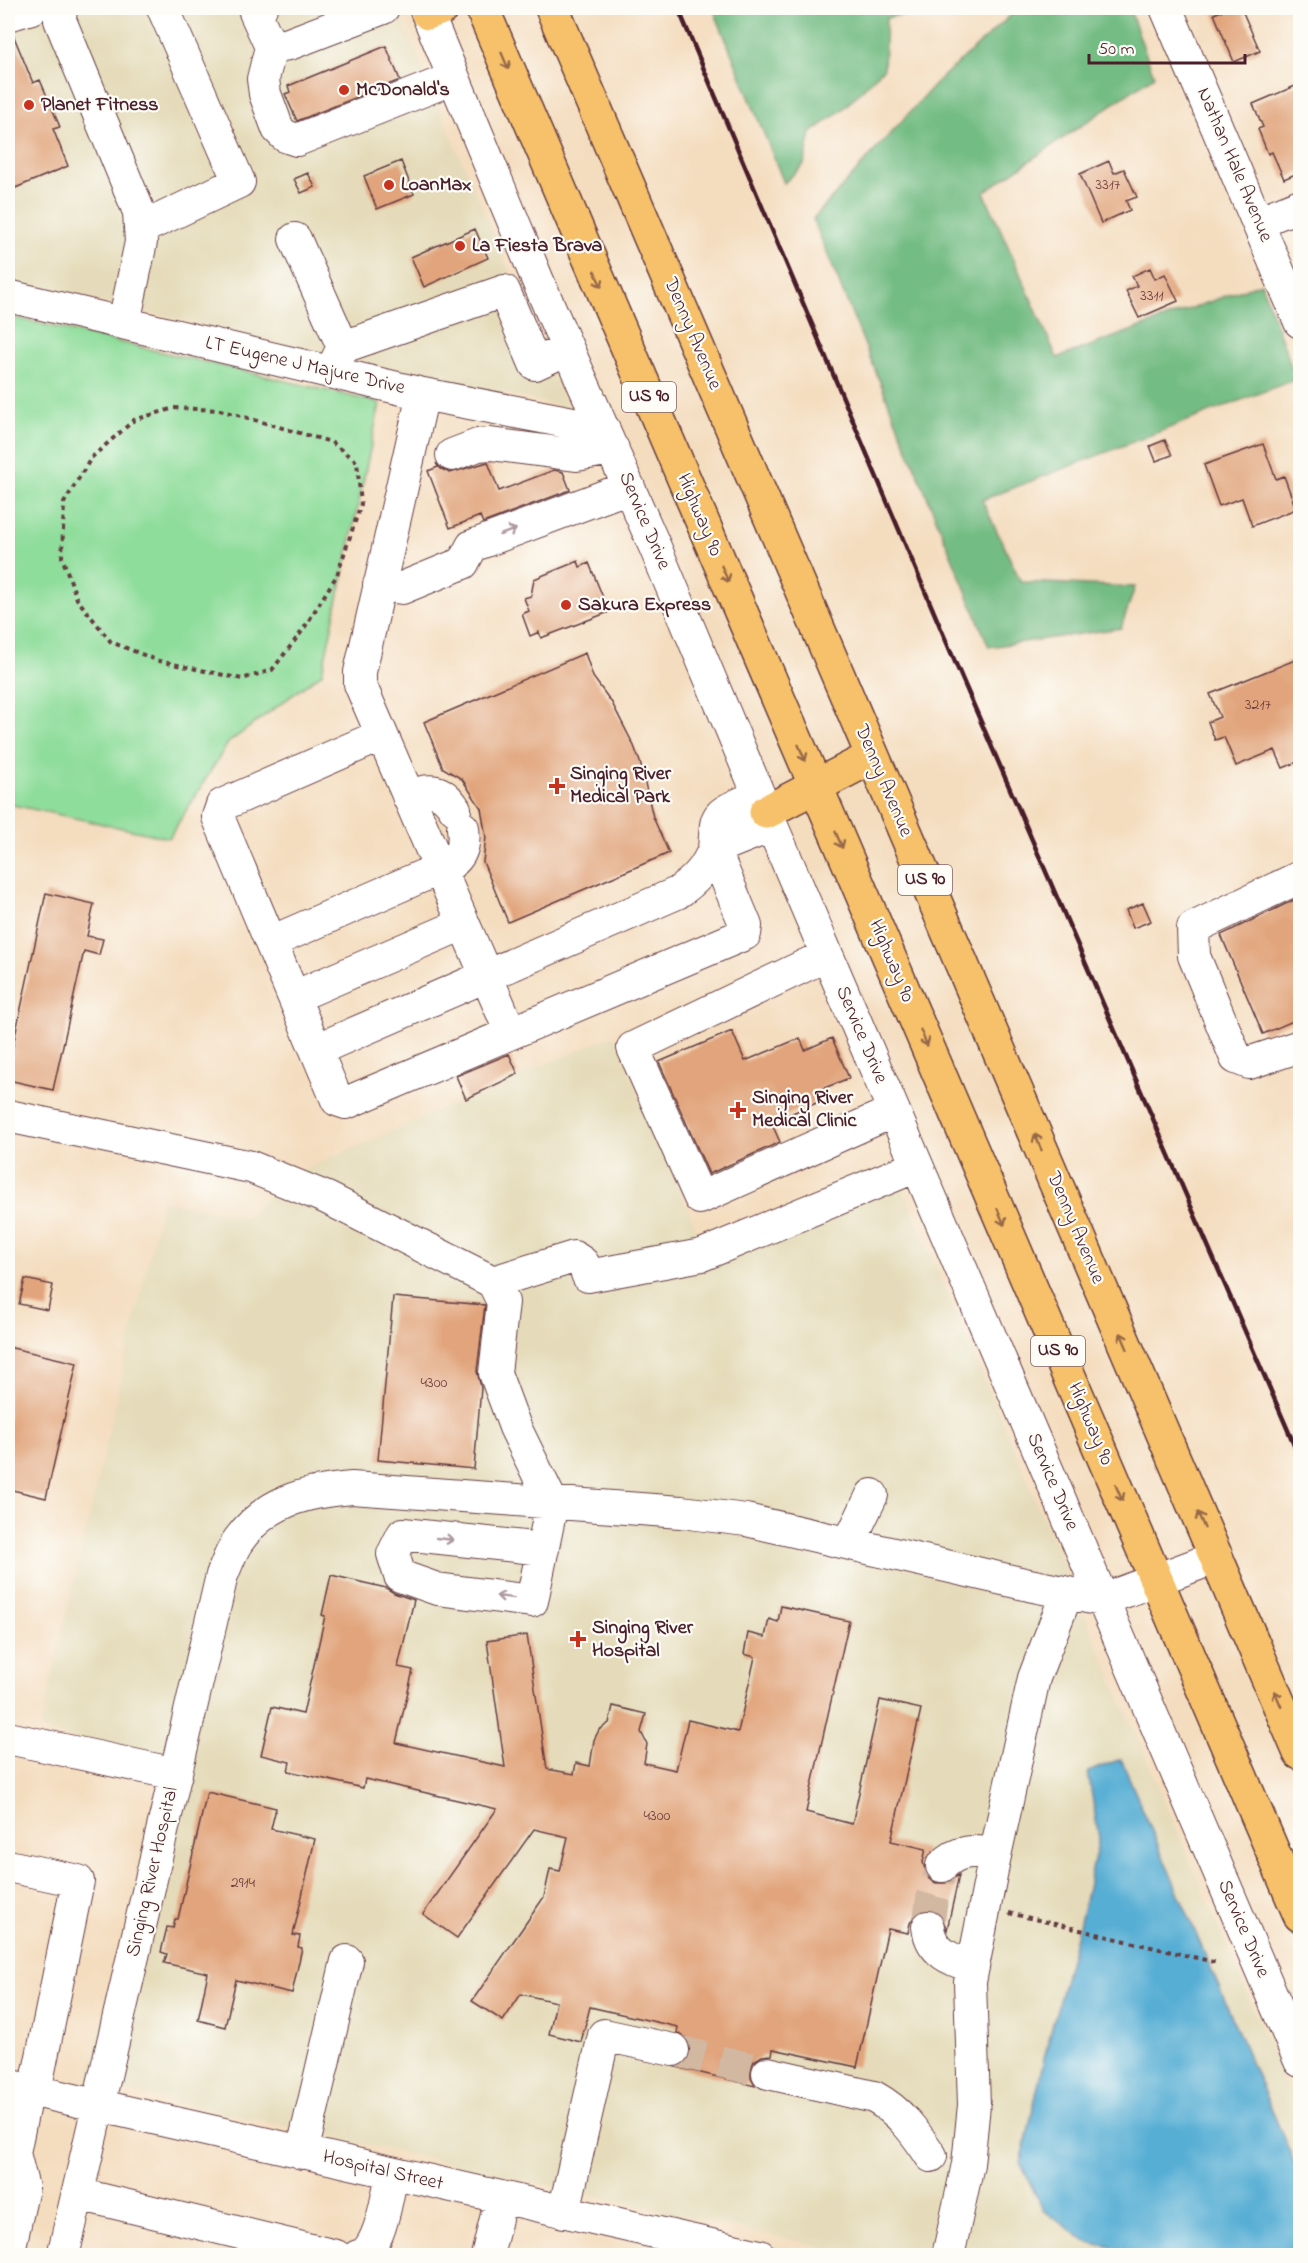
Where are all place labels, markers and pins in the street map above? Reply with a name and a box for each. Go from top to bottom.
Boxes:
place label: McDonald's [356,76,450,105]
marker: McDonald's [337,83,351,97]
place label: Planet Fitness [41,91,159,120]
marker: Planet Fitness [22,98,36,112]
place label: LoanMax [401,171,471,200]
marker: LoanMax [382,178,396,192]
place label: La Fiesta Brava [472,232,603,261]
marker: La Fiesta Brava [453,239,467,253]
place label: Sakura Express [578,591,711,620]
marker: Sakura Express [559,598,573,612]
place label: Singing River Medical Park [570,760,672,812]
marker: Singing River Medical Park [548,777,566,795]
place label: Singing River Medical Clinic [752,1084,857,1136]
marker: Singing River Medical Clinic [729,1101,747,1119]
place label: Singing River Hospital [592,1614,694,1666]
marker: Singing River Hospital [569,1630,587,1648]

